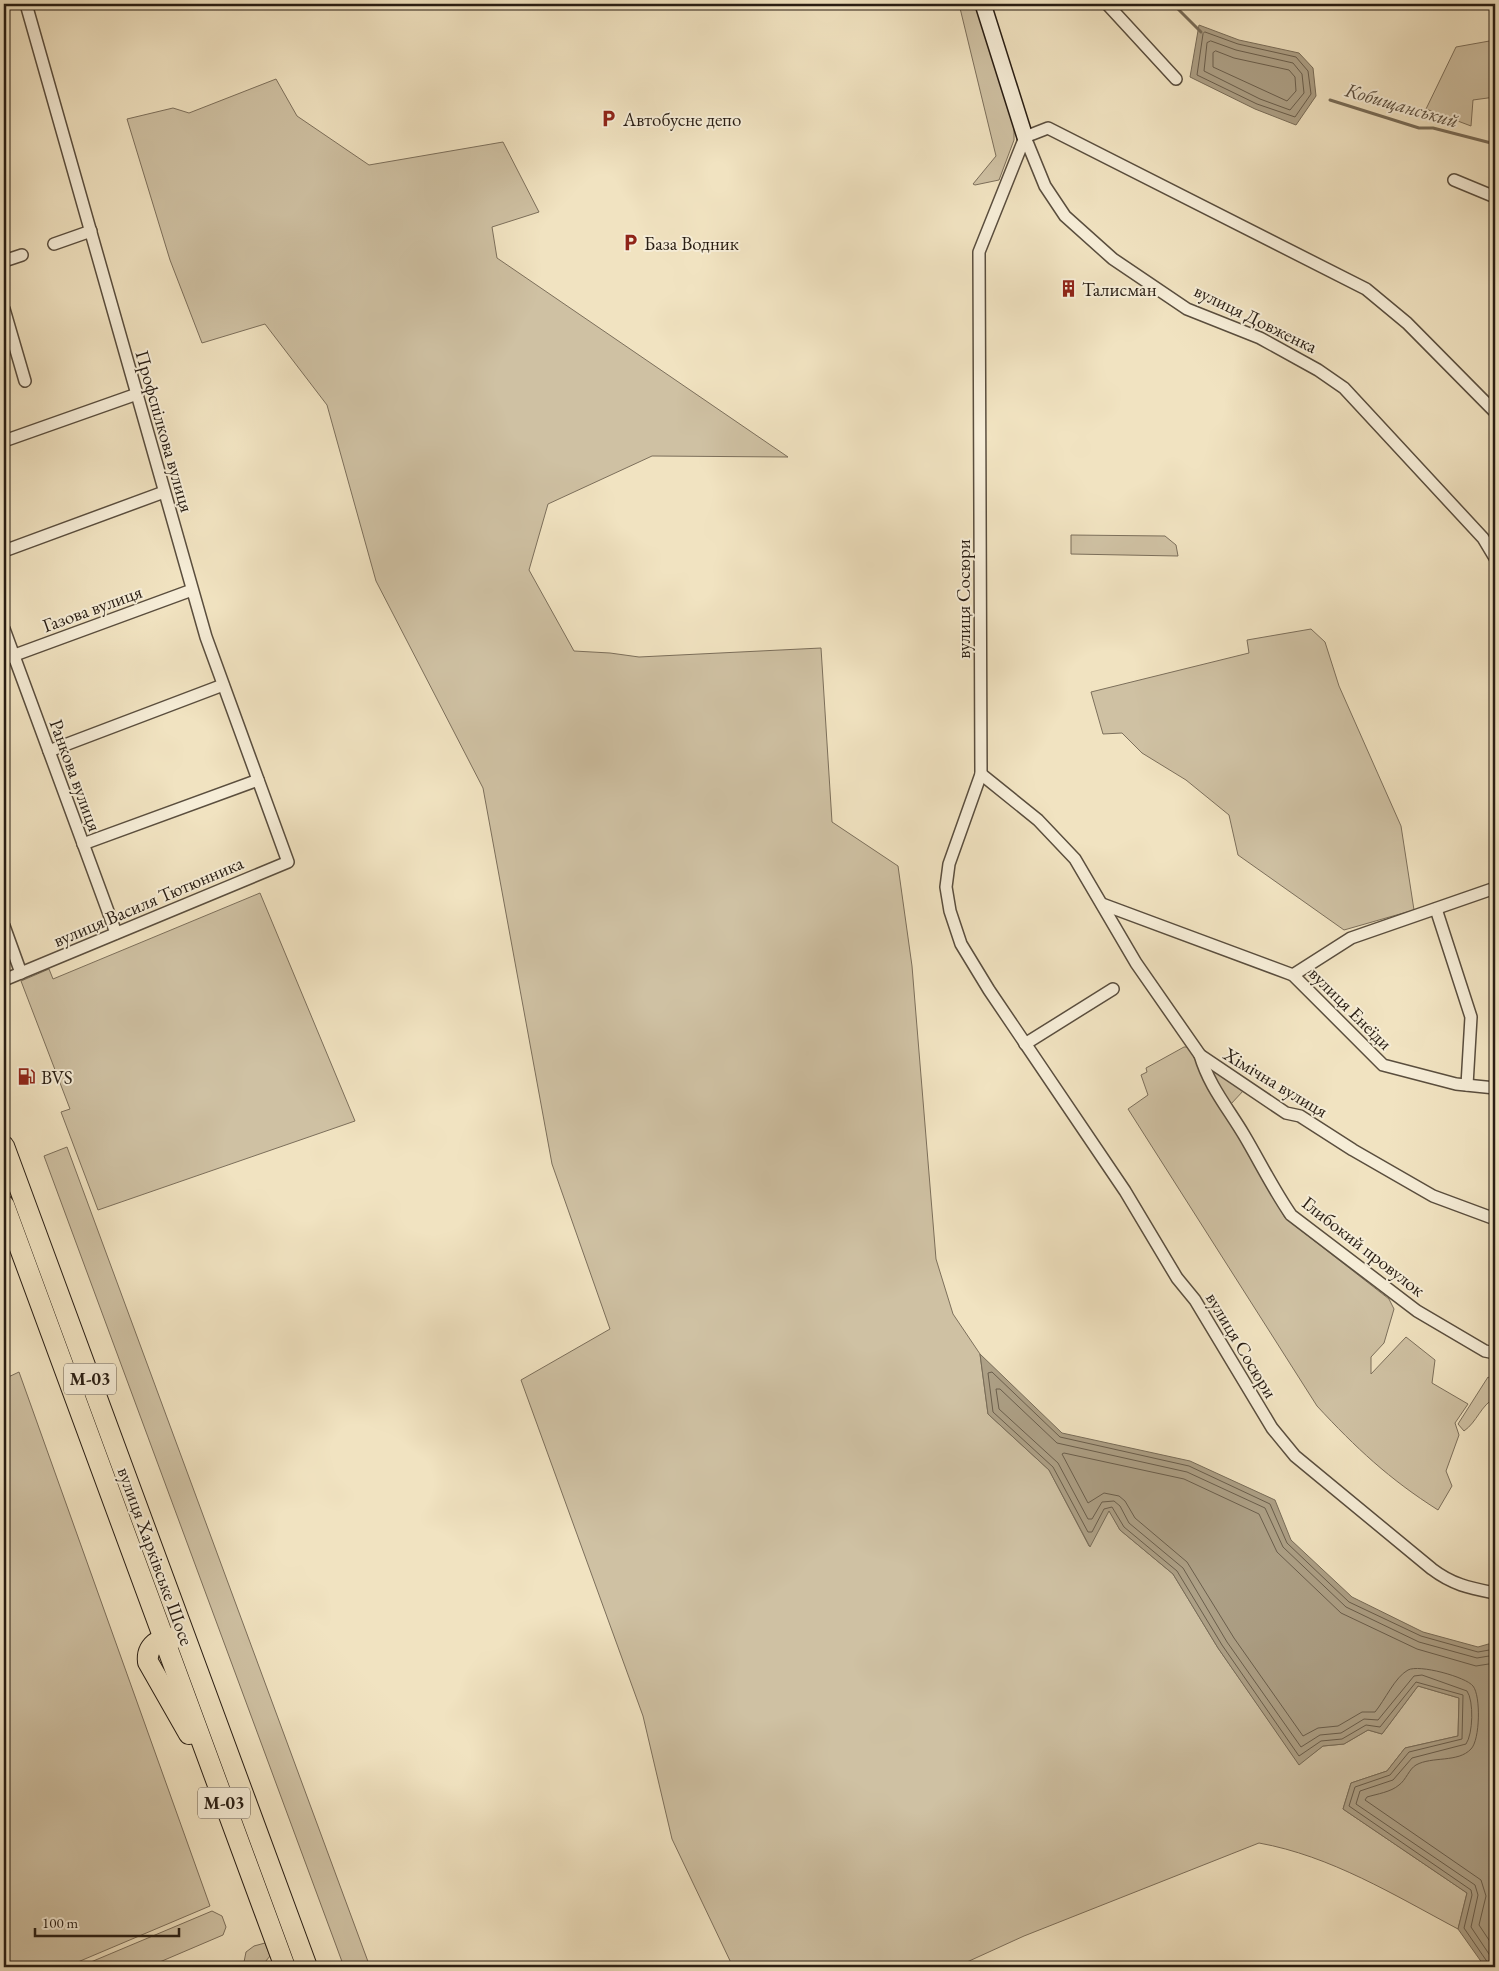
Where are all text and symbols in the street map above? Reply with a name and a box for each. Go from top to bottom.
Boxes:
water label: Кобищанський [1341,76,1462,134]
place label: Автобусне депо [622,107,741,132]
parking icon: Автобусне депо [599,109,619,129]
place label: База Водник [644,231,739,256]
parking icon: База Водник [620,233,640,253]
place label: Талисман [1082,277,1157,302]
street label: вулиця Довженка [1190,278,1322,359]
building icon: Талисман [1058,279,1078,299]
street label: Профспілкова вулиця [129,347,200,516]
street label: вулиця Сосюри [951,539,976,659]
street label: Газова вулиця [39,579,146,638]
street label: Ранкова вулиця [44,716,108,835]
street label: вулиця Василя Тютюнника [49,850,248,953]
street label: вулиця Енеїди [1304,961,1398,1055]
street label: Хімічна вулиця [1218,1041,1333,1124]
place label: BVS [41,1065,73,1090]
fuel station icon: BVS [17,1067,37,1087]
street label: Глибокий провулок [1297,1190,1430,1302]
street label: вулиця Сосюри [1200,1288,1283,1403]
road number: М-03 [64,1364,116,1395]
street label: вулиця Харківське Шосе [112,1464,199,1649]
road number: М-03 [198,1788,250,1819]
scale bar [35,1906,179,1938]
text: 100 m [42,1913,79,1932]

